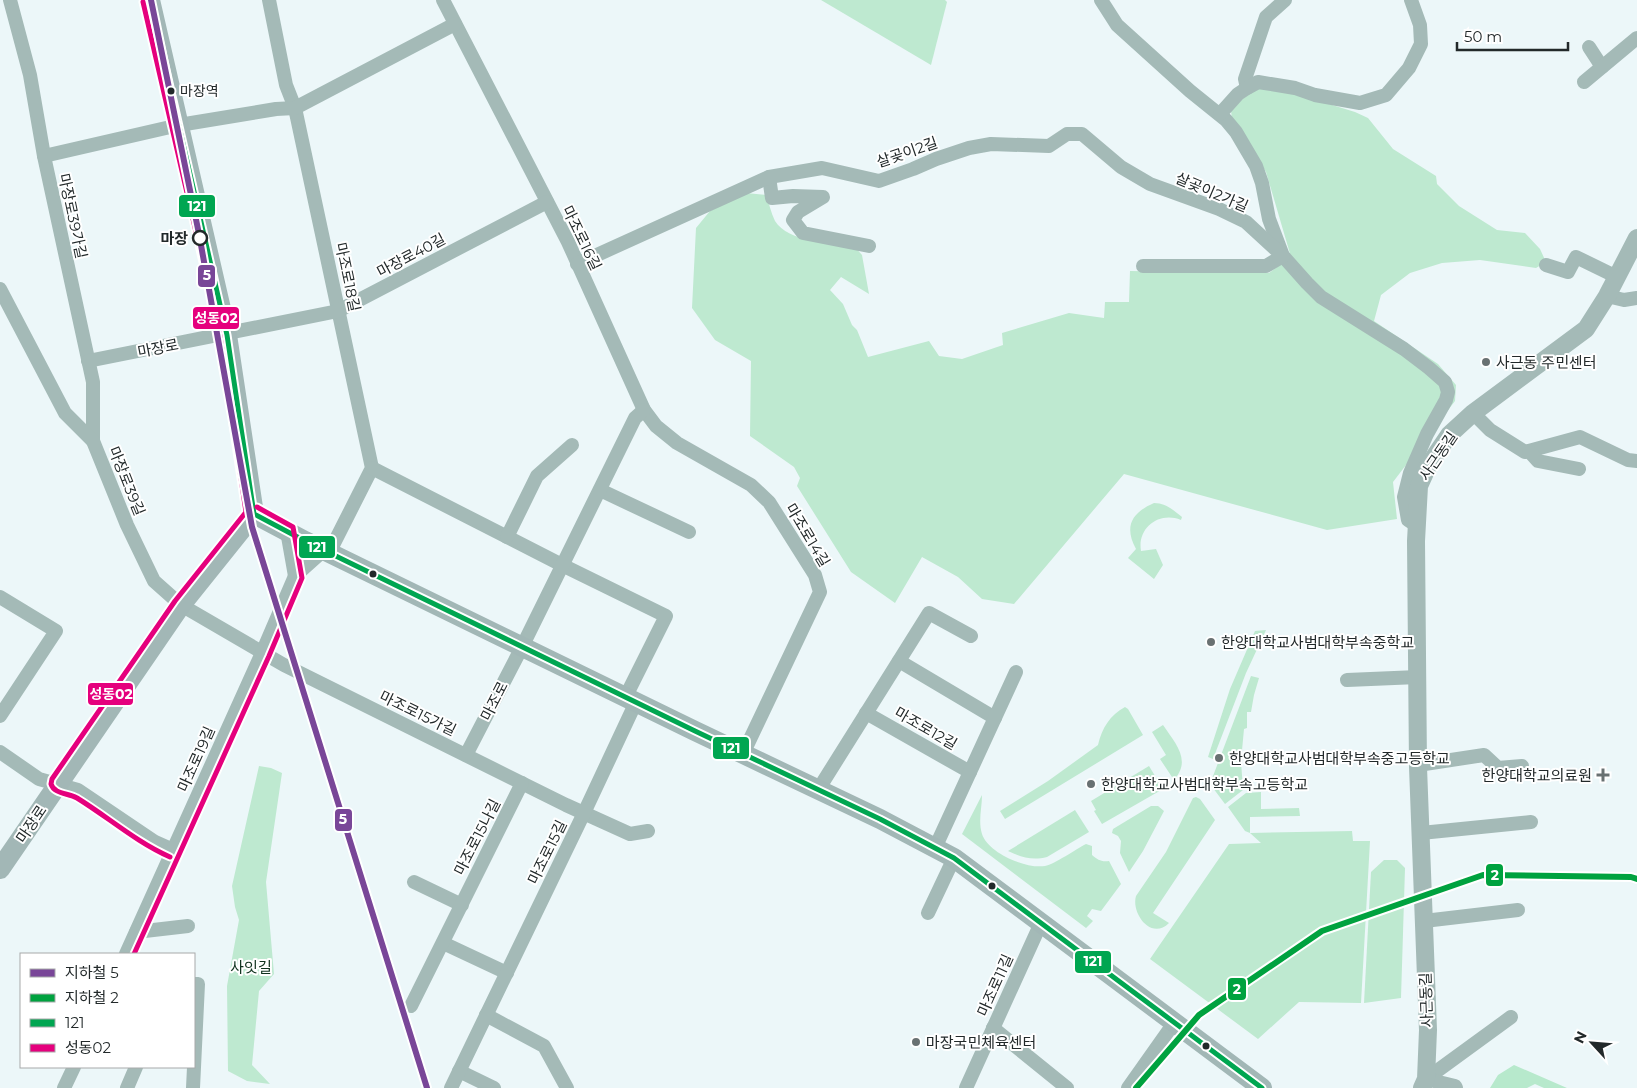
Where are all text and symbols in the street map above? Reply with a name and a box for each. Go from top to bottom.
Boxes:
scale bar [1457,20,1568,52]
text: 50 m [1464,27,1502,46]
place label: 마장역 [180,82,219,100]
marker: 마장역 [166,86,176,96]
street label: 살곶이2길 [874,133,940,171]
street label: 살곶이2가길 [1173,168,1251,216]
street label: 마장로39가길 [55,172,91,260]
line badge: 121 [178,194,216,218]
text: 121 [187,197,207,215]
street label: 마조로16길 [558,202,606,274]
place label: 마장 [160,229,188,248]
street label: 마장로40길 [373,229,449,281]
marker: 마장 [192,230,208,246]
street label: 마조로18길 [331,241,365,313]
line badge: 5 [197,264,216,288]
text: 5 [203,266,211,284]
line badge: 성동02 [192,306,240,330]
text: 성동02 [194,309,238,327]
street label: 마장로 [136,335,180,361]
place label: 사근동 주민센터 [1496,353,1597,372]
marker: 사근동 주민센터 [1480,356,1492,368]
street label: 사근동길 [1415,428,1461,484]
street label: 마장로39길 [105,444,149,518]
street label: 마조로14길 [782,500,834,570]
line badge: 121 [298,535,336,559]
text: 121 [307,538,327,556]
unlabelled marker [368,569,378,579]
place label: 한양대학교사범대학부속중학교 [1221,633,1414,652]
marker: 한양대학교사범대학부속중학교 [1205,636,1217,648]
street label: 마조로 [476,678,512,724]
line badge: 성동02 [87,682,134,706]
text: 성동02 [89,685,133,703]
street label: 마조로15가길 [377,686,459,740]
street label: 마조로12길 [891,702,961,754]
street label: 마조로19길 [173,723,219,795]
line badge: 121 [712,736,750,760]
text: 121 [721,739,741,757]
place label: 한양대학교사범대학부속중고등학교 [1229,749,1450,768]
marker: 한양대학교사범대학부속중고등학교 [1213,752,1225,764]
place label: 한양대학교의료원 [1482,766,1592,785]
marker: 한양대학교의료원 [1596,768,1610,782]
place label: 한양대학교사범대학부속고등학교 [1101,775,1308,794]
marker: 한양대학교사범대학부속고등학교 [1085,778,1097,790]
street label: 마조로15나길 [450,796,504,878]
street label: 마장로 [12,802,50,846]
line badge: 5 [334,808,353,832]
text: 5 [339,810,347,828]
street label: 마조로15길 [523,817,571,887]
line badge: 2 [1485,863,1504,887]
text: 2 [1491,866,1499,884]
unlabelled marker [987,881,997,891]
line badge: 121 [1074,950,1112,974]
street label: 마조로11길 [973,951,1017,1019]
text: 121 [1083,952,1103,970]
legend [20,953,195,1068]
park label: 사잇길 [230,958,272,977]
text: 지하철 5 [65,963,119,982]
street label: 사근동길 [1416,972,1436,1028]
line badge: 2 [1227,977,1247,1001]
text: 2 [1233,980,1241,998]
text: 지하철 2 [65,988,119,1007]
text: 121 [65,1013,84,1032]
north arrow [1567,1018,1617,1068]
text: N [1570,1028,1591,1046]
place label: 마장국민체육센터 [926,1033,1036,1052]
marker: 마장국민체육센터 [910,1036,922,1048]
text: 성동02 [65,1038,111,1057]
unlabelled marker [1201,1041,1211,1051]

